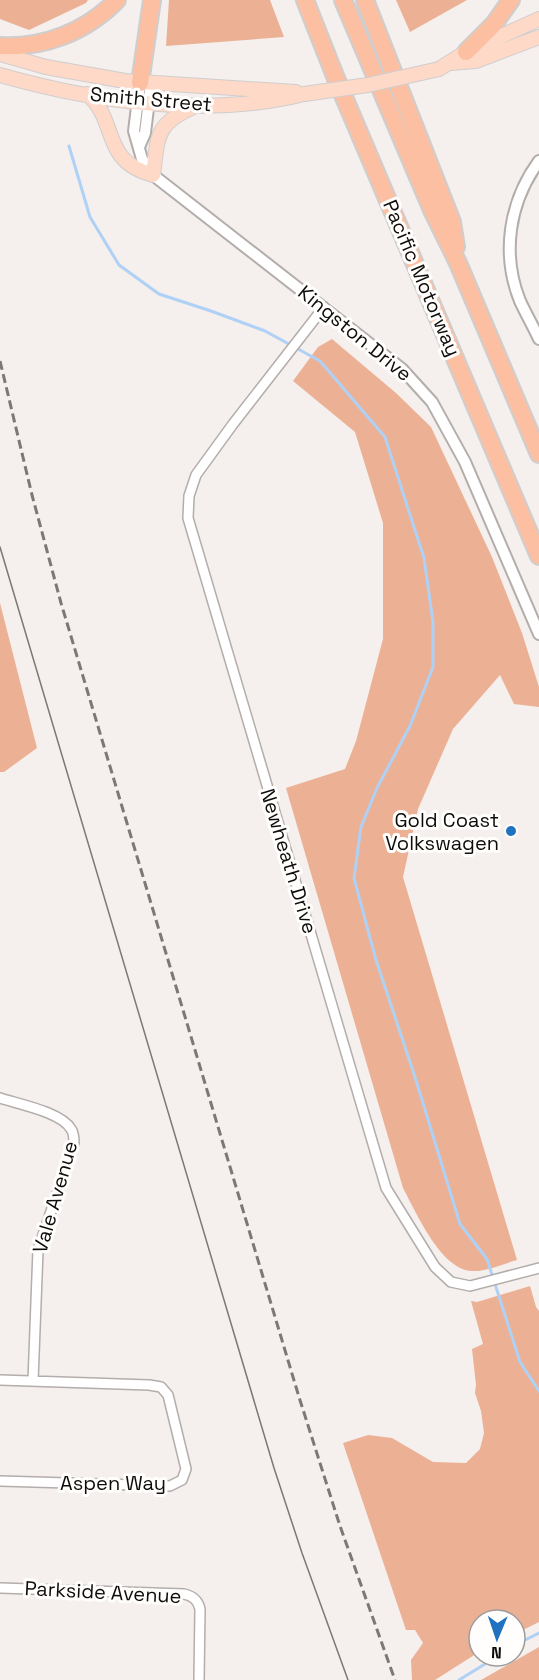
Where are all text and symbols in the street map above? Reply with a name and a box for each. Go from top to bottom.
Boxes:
street label: Smith Street [89,81,213,117]
street label: Pacific Motorway [377,196,467,360]
street label: Kingston Drive [293,279,417,387]
street label: Newheath Drive [255,785,323,937]
place label: Gold Coast Volkswagen [385,807,499,856]
marker: Gold Coast Volkswagen [504,824,518,838]
street label: Vale Avenue [27,1138,83,1256]
street label: Aspen Way [60,1470,166,1496]
street label: Parkside Avenue [24,1575,182,1609]
north arrow [467,1608,527,1668]
text: N [491,1642,502,1663]

